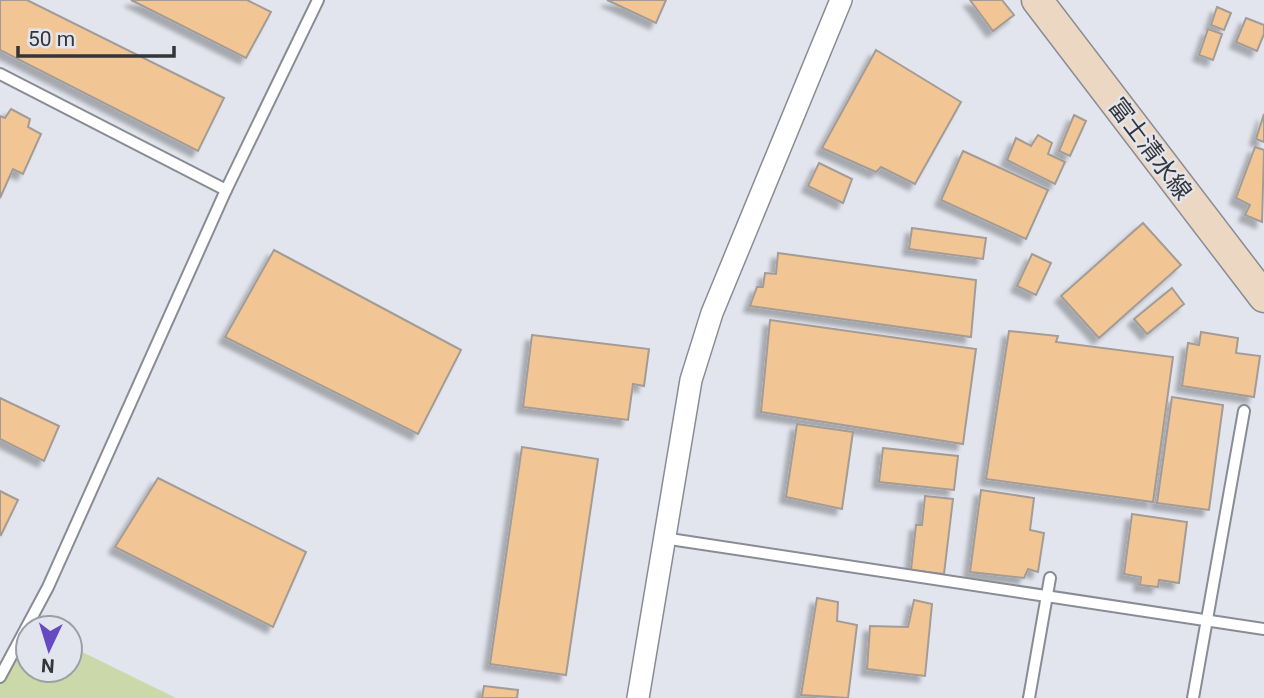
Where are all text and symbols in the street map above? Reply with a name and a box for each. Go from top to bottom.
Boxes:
scale bar [18,14,173,58]
text: 50 m [28,27,75,51]
street label: 富士清水線 [1103,93,1197,205]
north arrow [14,614,84,684]
text: N [40,654,55,677]

